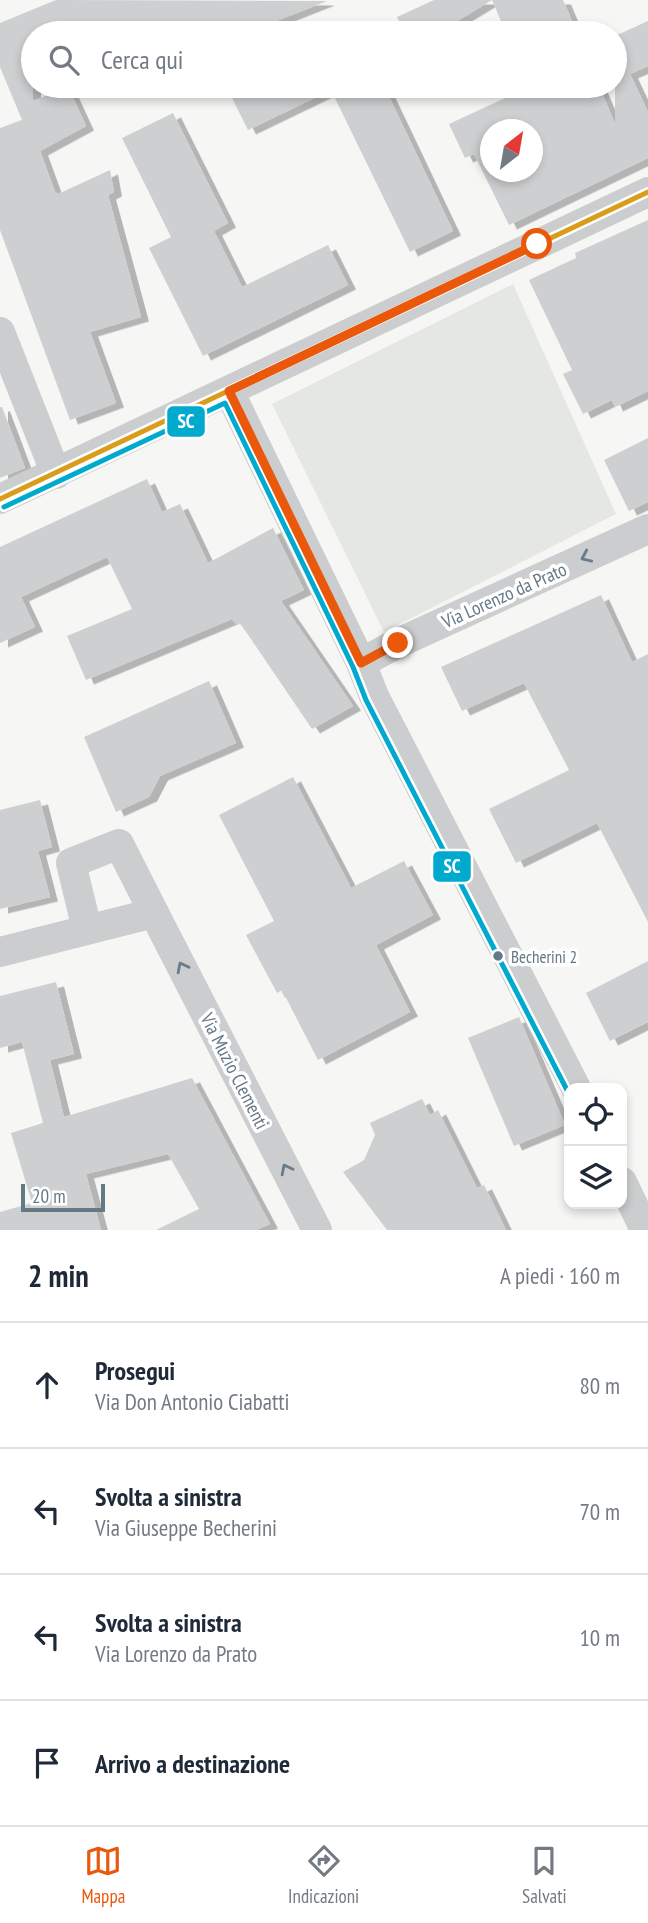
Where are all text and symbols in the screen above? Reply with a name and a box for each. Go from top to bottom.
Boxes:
search box [21,21,627,98]
icon: search [45,41,83,79]
text: Cerca qui [101,43,183,76]
north arrow [480,119,543,182]
route start [521,228,552,259]
line badge: SC [166,405,206,438]
text: SC [177,409,195,433]
one-way arrow [581,549,593,563]
street label: Via Lorenzo da Prato [437,557,570,634]
route end [382,627,413,658]
line badge: SC [432,850,472,883]
text: SC [443,854,461,878]
place label: Becherini 2 [511,946,577,968]
marker: Becherini 2 [491,949,505,963]
one-way arrow [176,962,190,974]
street label: Via Muzio Clementi [195,1008,275,1133]
map controls [564,1083,627,1209]
button: locate [564,1083,627,1146]
button: layers [564,1146,627,1209]
one-way arrow [280,1164,294,1176]
scale bar [21,1181,105,1213]
text: 20 m [32,1184,66,1208]
text: 2 min [28,1256,89,1295]
text: A piedi · 160 m [500,1261,620,1290]
text: Prosegui [95,1354,175,1387]
icon: ahead [28,1366,66,1404]
text: 80 m [579,1371,620,1400]
text: Via Don Antonio Ciabatti [95,1387,290,1416]
text: Svolta a sinistra [95,1480,242,1513]
icon: left [28,1492,66,1530]
text: 70 m [579,1497,620,1526]
text: Via Giuseppe Becherini [95,1513,277,1542]
text: Svolta a sinistra [95,1606,242,1639]
icon: left [28,1618,66,1656]
text: 10 m [579,1623,620,1652]
text: Via Lorenzo da Prato [95,1639,257,1668]
icon: arrive [28,1744,66,1782]
text: Arrivo a destinazione [95,1747,290,1780]
tab: Mappa [81,1842,125,1908]
tab: Indicazioni [288,1842,359,1908]
tab: Salvati [522,1842,567,1908]

